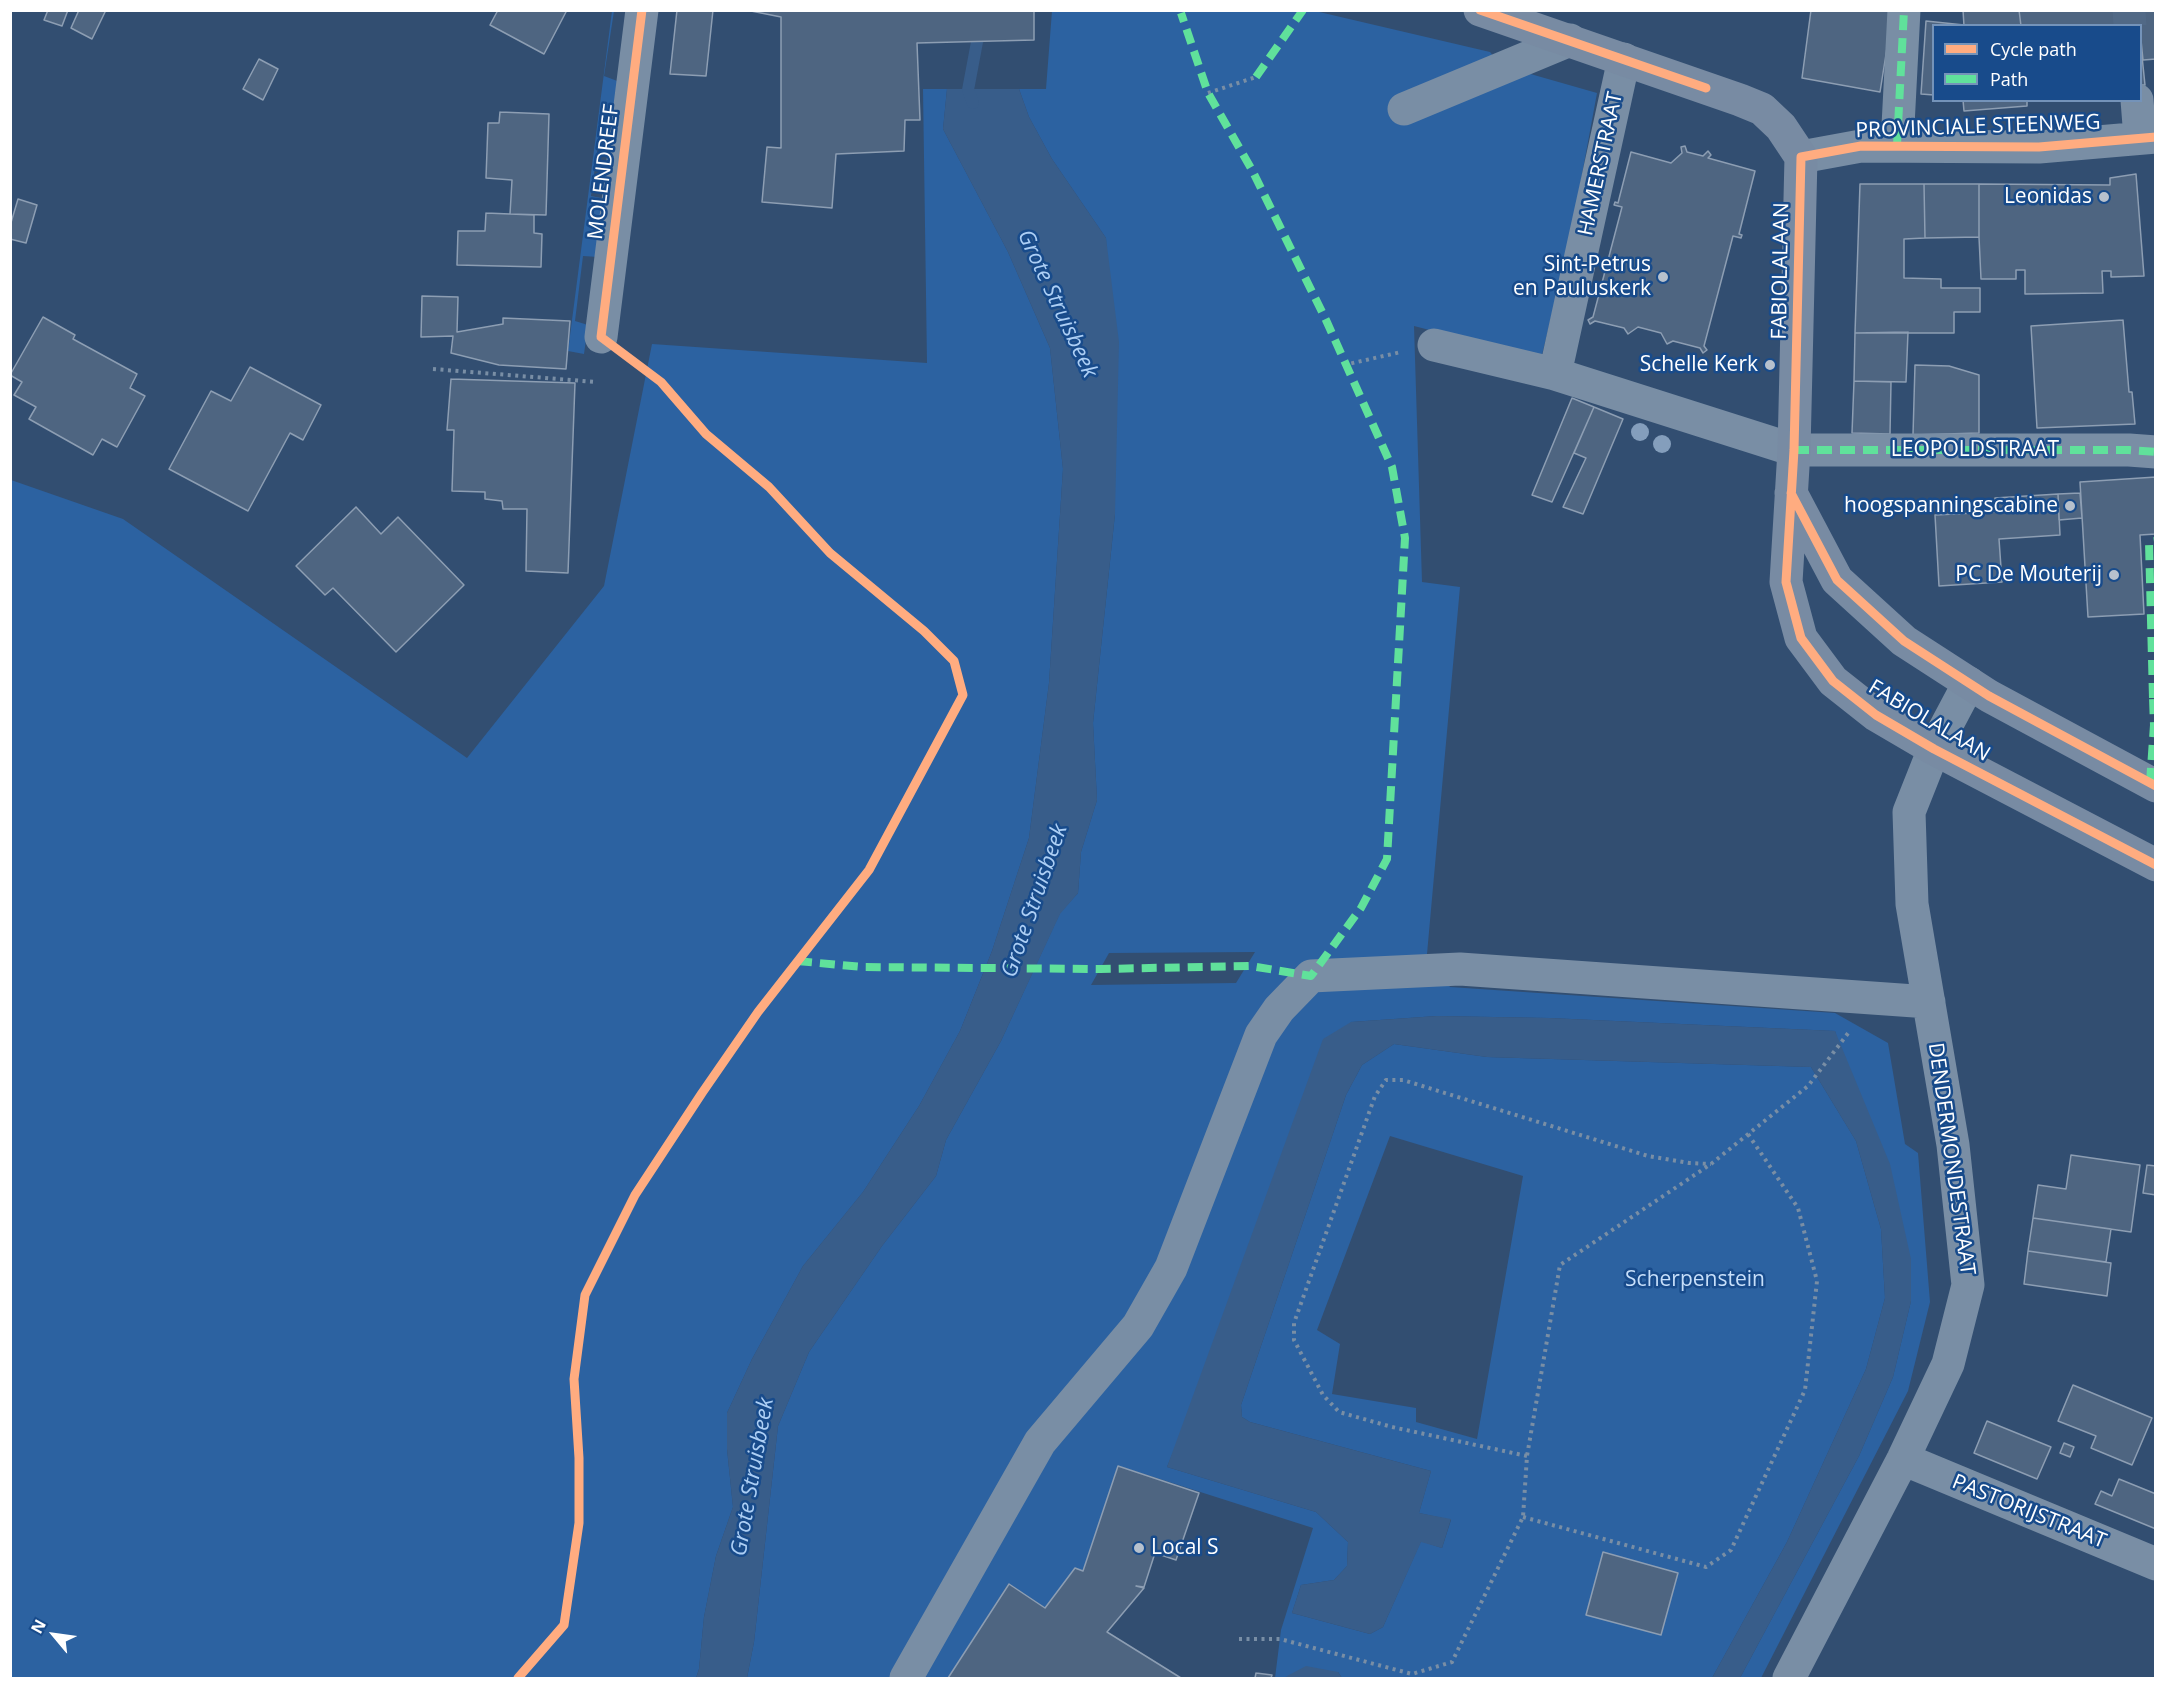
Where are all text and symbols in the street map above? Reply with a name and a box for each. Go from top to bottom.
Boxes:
legend [1932,24,2142,102]
text: Cycle path [1990,37,2077,61]
text: Path [1990,67,2028,91]
street label: HAMERSTRAAT [1573,90,1629,238]
street label: MOLENDREEF [583,103,625,241]
street label: PROVINCIALE STEENWEG [1855,110,2101,144]
place label: Leonidas [2004,184,2092,210]
marker: Leonidas [2097,190,2111,204]
street label: FABIOLALAAN [1767,202,1795,340]
water label: Grote Struisbeek [1011,226,1103,382]
place label: Sint-Petrus en Pauluskerk [1513,252,1651,302]
marker: Sint-Petrus en Pauluskerk [1656,270,1670,284]
place label: Schelle Kerk [1640,352,1758,378]
marker: Schelle Kerk [1763,358,1777,372]
street label: LEOPOLDSTRAAT [1891,437,2059,463]
place label: hoogspanningscabine [1844,493,2058,519]
marker: hoogspanningscabine [2063,499,2077,513]
place label: PC De Mouterij [1955,562,2102,588]
marker: PC De Mouterij [2107,568,2121,582]
street label: FABIOLALAAN [1864,675,1994,767]
water label: Grote Struisbeek [996,821,1074,981]
street label: DENDERMONDESTRAAT [1922,1041,1980,1277]
park label: Scherpenstein [1625,1267,1765,1293]
water label: Grote Struisbeek [726,1396,780,1558]
street label: PASTORIJSTRAAT [1948,1470,2110,1554]
place label: Local S [1151,1535,1219,1561]
marker: Local S [1132,1541,1146,1555]
north arrow [24,1605,84,1665]
text: N [25,1615,51,1637]

